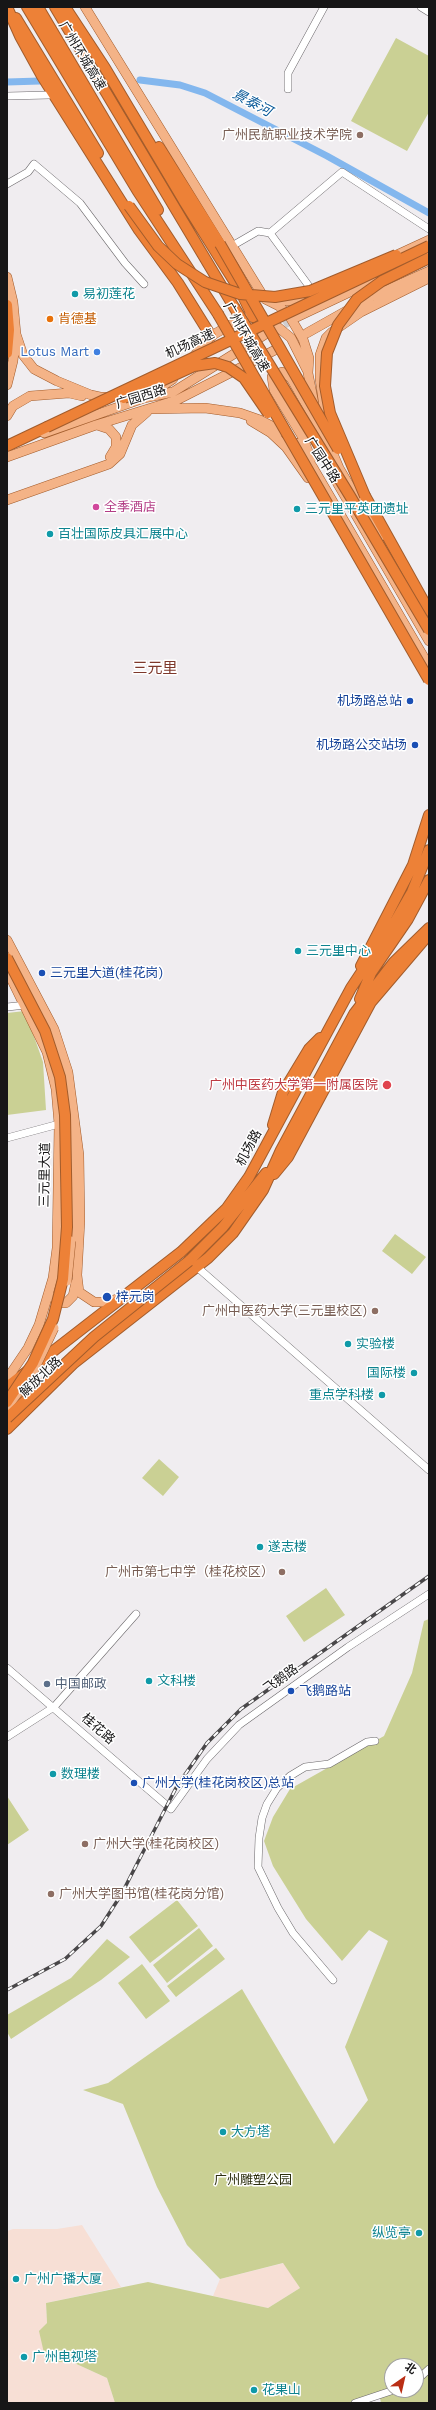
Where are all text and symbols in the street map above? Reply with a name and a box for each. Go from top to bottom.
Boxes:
street label: 广州环城高速 [55,19,109,93]
water label: 景泰河 [230,86,274,120]
place label: 广州民航职业技术学院 [222,127,352,143]
marker: 广州民航职业技术学院 [355,130,365,140]
place label: 易初莲花 [83,286,135,302]
marker: 易初莲花 [70,289,80,299]
street label: 广州环城高速 [220,299,272,375]
place label: 肯德基 [58,311,97,327]
marker: 肯德基 [45,314,55,324]
street label: 机场高速 [163,326,217,362]
place label: Lotus Mart [20,344,89,360]
marker: Lotus Mart [92,347,102,357]
street label: 广园西路 [114,382,168,412]
street label: 广园中路 [301,434,343,486]
place label: 全季酒店 [104,499,156,515]
place label: 三元里平英团遗址 [305,501,409,517]
marker: 全季酒店 [91,502,101,512]
marker: 三元里平英团遗址 [292,504,302,514]
place label: 百壮国际皮具汇展中心 [58,526,188,542]
marker: 百壮国际皮具汇展中心 [45,529,55,539]
district label: 三元里 [133,660,177,678]
place label: 机场路总站 [337,693,402,709]
marker: 机场路总站 [405,696,415,706]
place label: 机场路公交站场 [316,737,407,753]
marker: 机场路公交站场 [410,740,420,750]
place label: 三元里中心 [306,943,371,959]
marker: 三元里中心 [293,946,303,956]
place label: 三元里大道(桂花岗) [50,965,163,981]
marker: 三元里大道(桂花岗) [37,968,47,978]
place label: 广州中医药大学第一附属医院 [209,1077,378,1093]
marker: 广州中医药大学第一附属医院 [381,1079,393,1091]
street label: 机场路 [233,1127,265,1169]
street label: 三元里大道 [37,1142,53,1208]
place label: 梓元岗 [116,1289,155,1305]
marker: 梓元岗 [101,1291,113,1303]
place label: 广州中医药大学(三元里校区) [202,1303,367,1319]
marker: 广州中医药大学(三元里校区) [370,1306,380,1316]
place label: 实验楼 [356,1336,395,1352]
marker: 实验楼 [343,1339,353,1349]
street label: 解放北路 [17,1354,65,1400]
place label: 国际楼 [367,1365,406,1381]
marker: 国际楼 [409,1368,419,1378]
place label: 重点学科楼 [309,1387,374,1403]
marker: 重点学科楼 [377,1390,387,1400]
place label: 遂志楼 [268,1539,307,1555]
marker: 遂志楼 [255,1542,265,1552]
place label: 广州市第七中学（桂花校区） [105,1564,274,1580]
marker: 广州市第七中学（桂花校区） [277,1567,287,1577]
street label: 飞鹅路 [261,1661,301,1697]
place label: 文科楼 [157,1673,196,1689]
place label: 中国邮政 [55,1676,107,1692]
marker: 文科楼 [144,1676,154,1686]
marker: 中国邮政 [42,1679,52,1689]
place label: 飞鹅路站 [299,1683,351,1699]
marker: 飞鹅路站 [286,1686,296,1696]
street label: 桂花路 [78,1710,118,1748]
place label: 数理楼 [61,1766,100,1782]
marker: 数理楼 [48,1769,58,1779]
place label: 广州大学(桂花岗校区)总站 [142,1775,294,1791]
marker: 广州大学(桂花岗校区)总站 [129,1778,139,1788]
place label: 广州大学(桂花岗校区) [93,1836,219,1852]
marker: 广州大学(桂花岗校区) [80,1839,90,1849]
place label: 广州大学图书馆(桂花岗分馆) [59,1886,224,1902]
marker: 广州大学图书馆(桂花岗分馆) [46,1889,56,1899]
place label: 大方塔 [231,2124,270,2140]
marker: 大方塔 [218,2127,228,2137]
park label: 广州雕塑公园 [214,2172,292,2188]
place label: 纵览亭 [372,2225,411,2241]
marker: 纵览亭 [414,2228,424,2238]
place label: 广州广播大厦 [24,2271,102,2287]
marker: 广州广播大厦 [11,2274,21,2284]
place label: 广州电视塔 [32,2349,97,2365]
marker: 广州电视塔 [19,2352,29,2362]
north arrow [384,2358,424,2398]
text: 北 [402,2360,419,2377]
place label: 花果山 [262,2382,301,2398]
marker: 花果山 [249,2385,259,2395]

